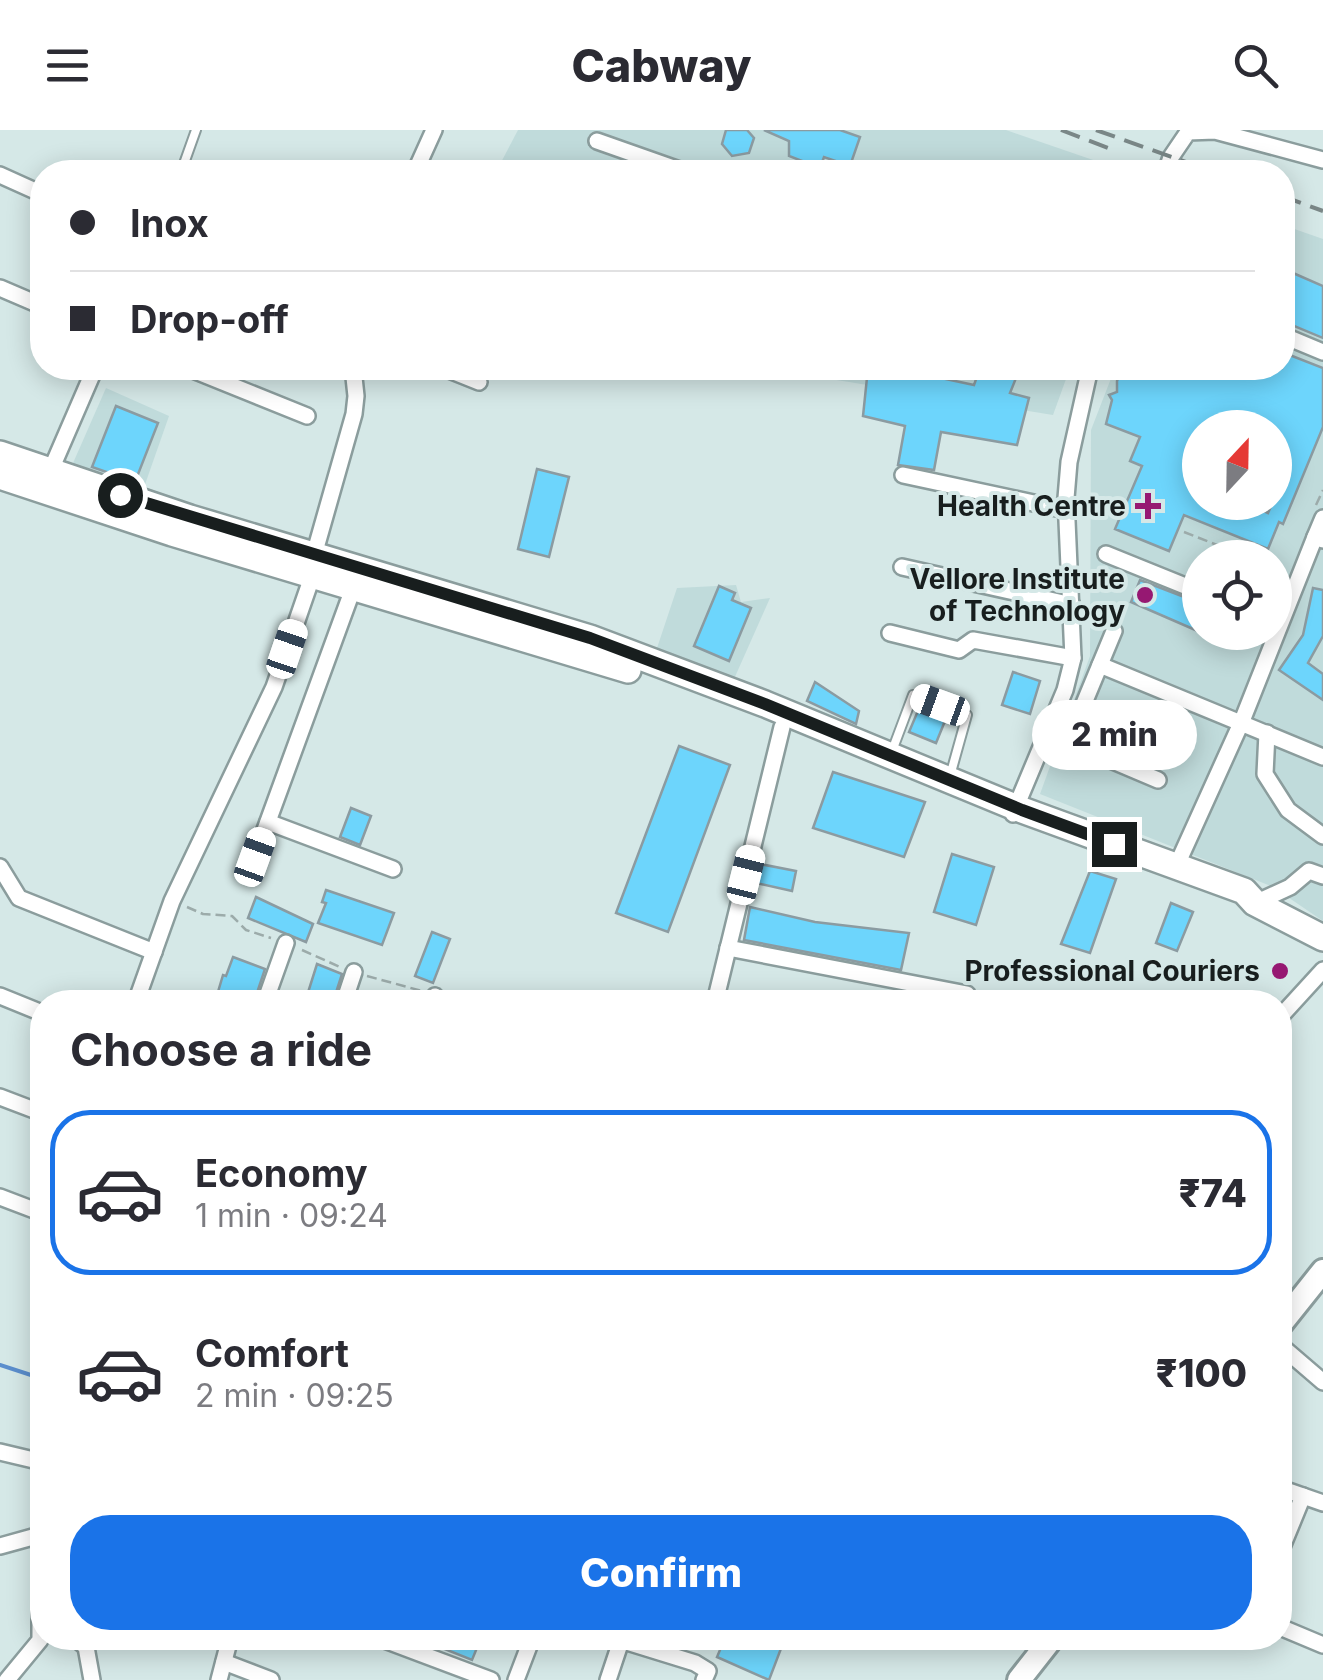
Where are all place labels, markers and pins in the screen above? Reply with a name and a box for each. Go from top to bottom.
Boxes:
place label: Health Centre [937,489,1126,523]
marker: Health Centre [1135,493,1161,519]
place label: Vellore Institute of Technology [910,562,1125,628]
marker: Vellore Institute of Technology [1134,584,1156,606]
place label: Professional Couriers [964,954,1260,988]
marker: Professional Couriers [1269,960,1291,982]

